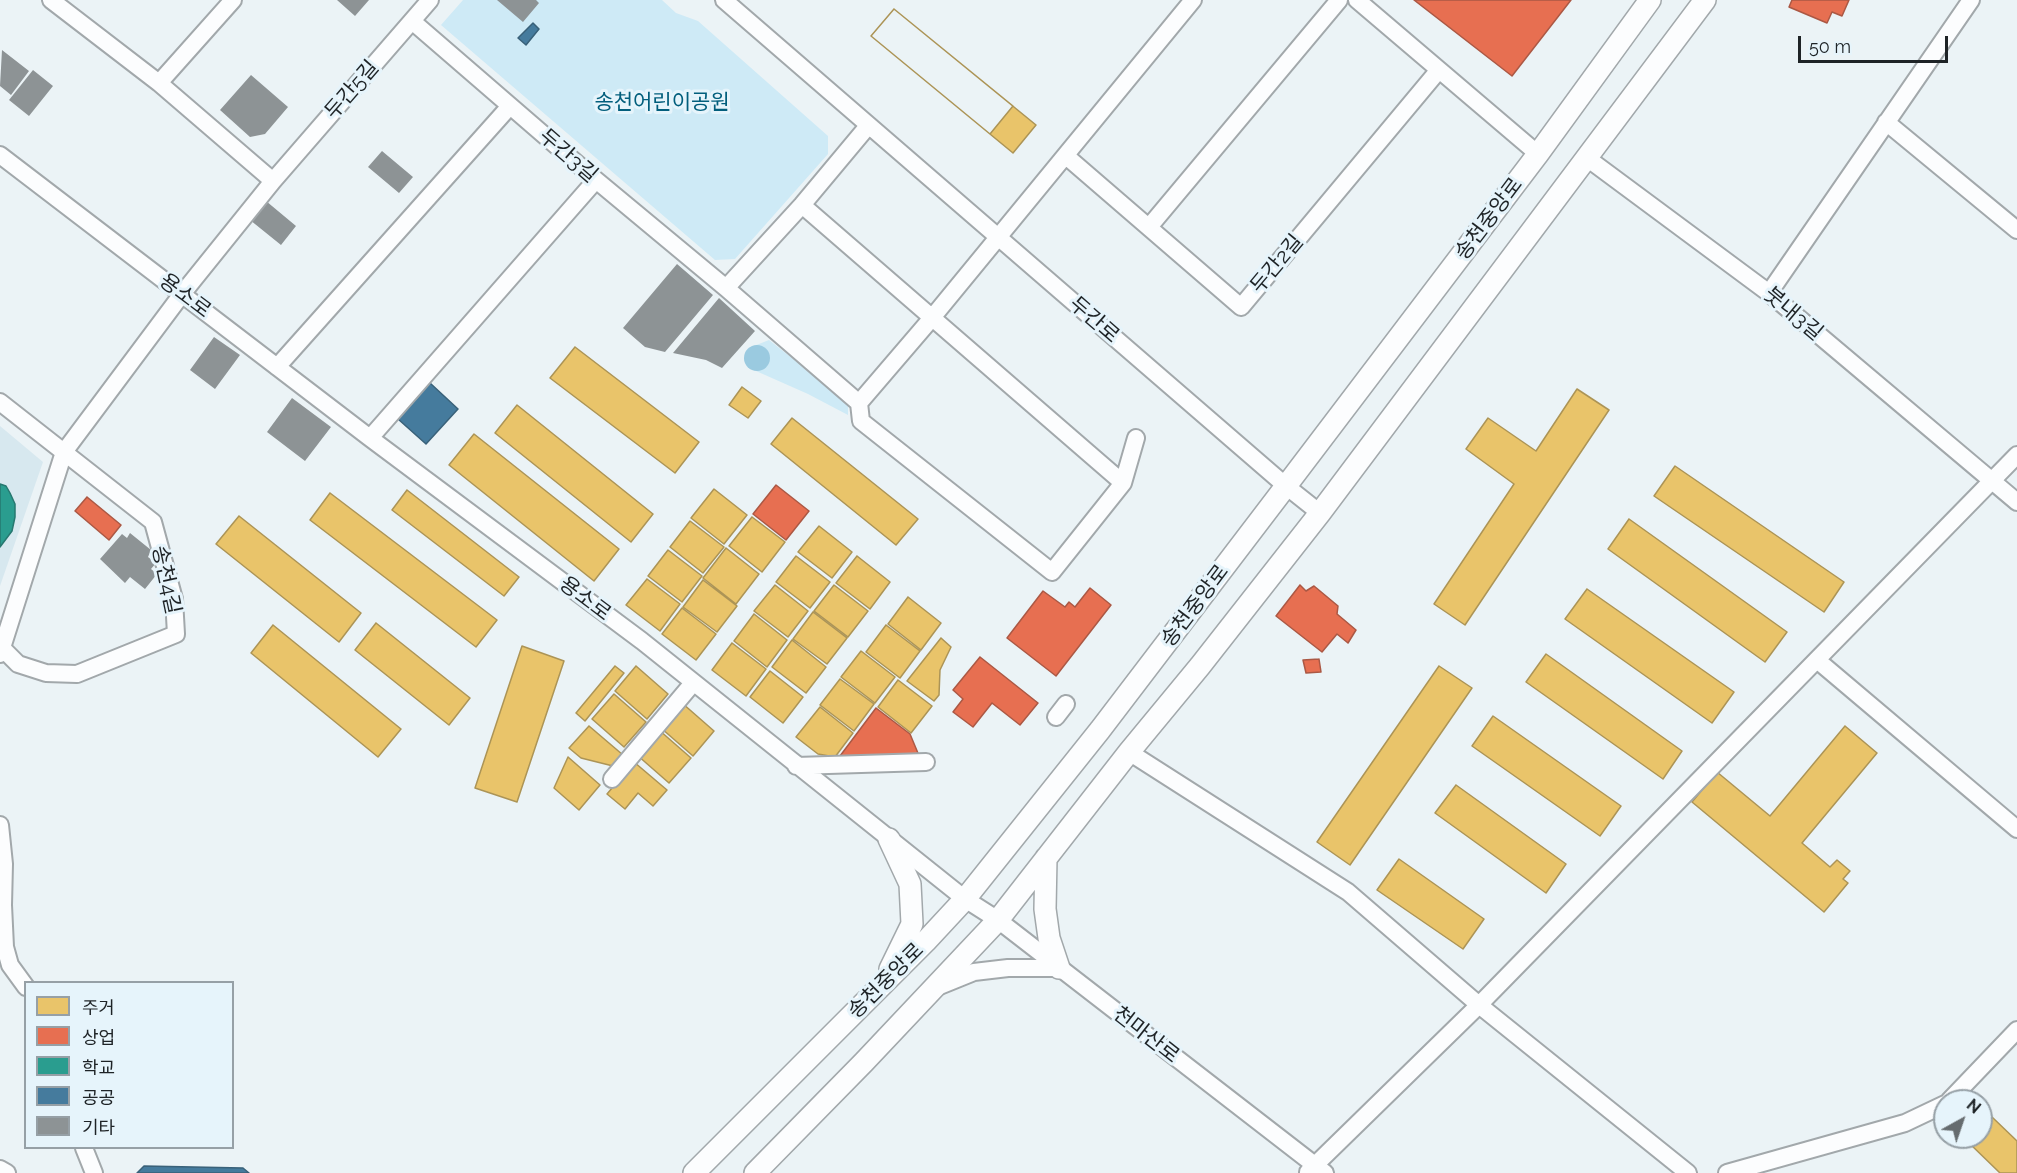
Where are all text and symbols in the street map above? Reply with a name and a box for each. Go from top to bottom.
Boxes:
scale bar [1801,24,1951,62]
text: 50 m [1809,36,1851,57]
street label: 두간5길 [320,56,384,124]
park label: 송천어린이공원 [594,90,730,116]
street label: 두간3길 [534,124,602,188]
street label: 송천중앙로 [1450,173,1528,265]
street label: 두간2길 [1245,230,1309,298]
street label: 용소로 [154,268,216,324]
street label: 붓내3길 [1758,282,1828,346]
street label: 두간로 [1064,291,1124,349]
street label: 송천4길 [146,543,186,617]
street label: 송천중앙로 [1156,560,1234,652]
street label: 용소로 [554,571,616,627]
street label: 송천중앙로 [843,938,929,1024]
legend [24,981,234,1149]
text: 주거 [82,997,115,1018]
street label: 천마산로 [1108,1001,1184,1069]
text: 상업 [82,1027,115,1048]
text: 학교 [82,1057,115,1078]
text: 공공 [82,1087,115,1108]
north arrow [1933,1089,1993,1149]
text: N [1963,1095,1984,1118]
text: 기타 [82,1117,115,1138]

